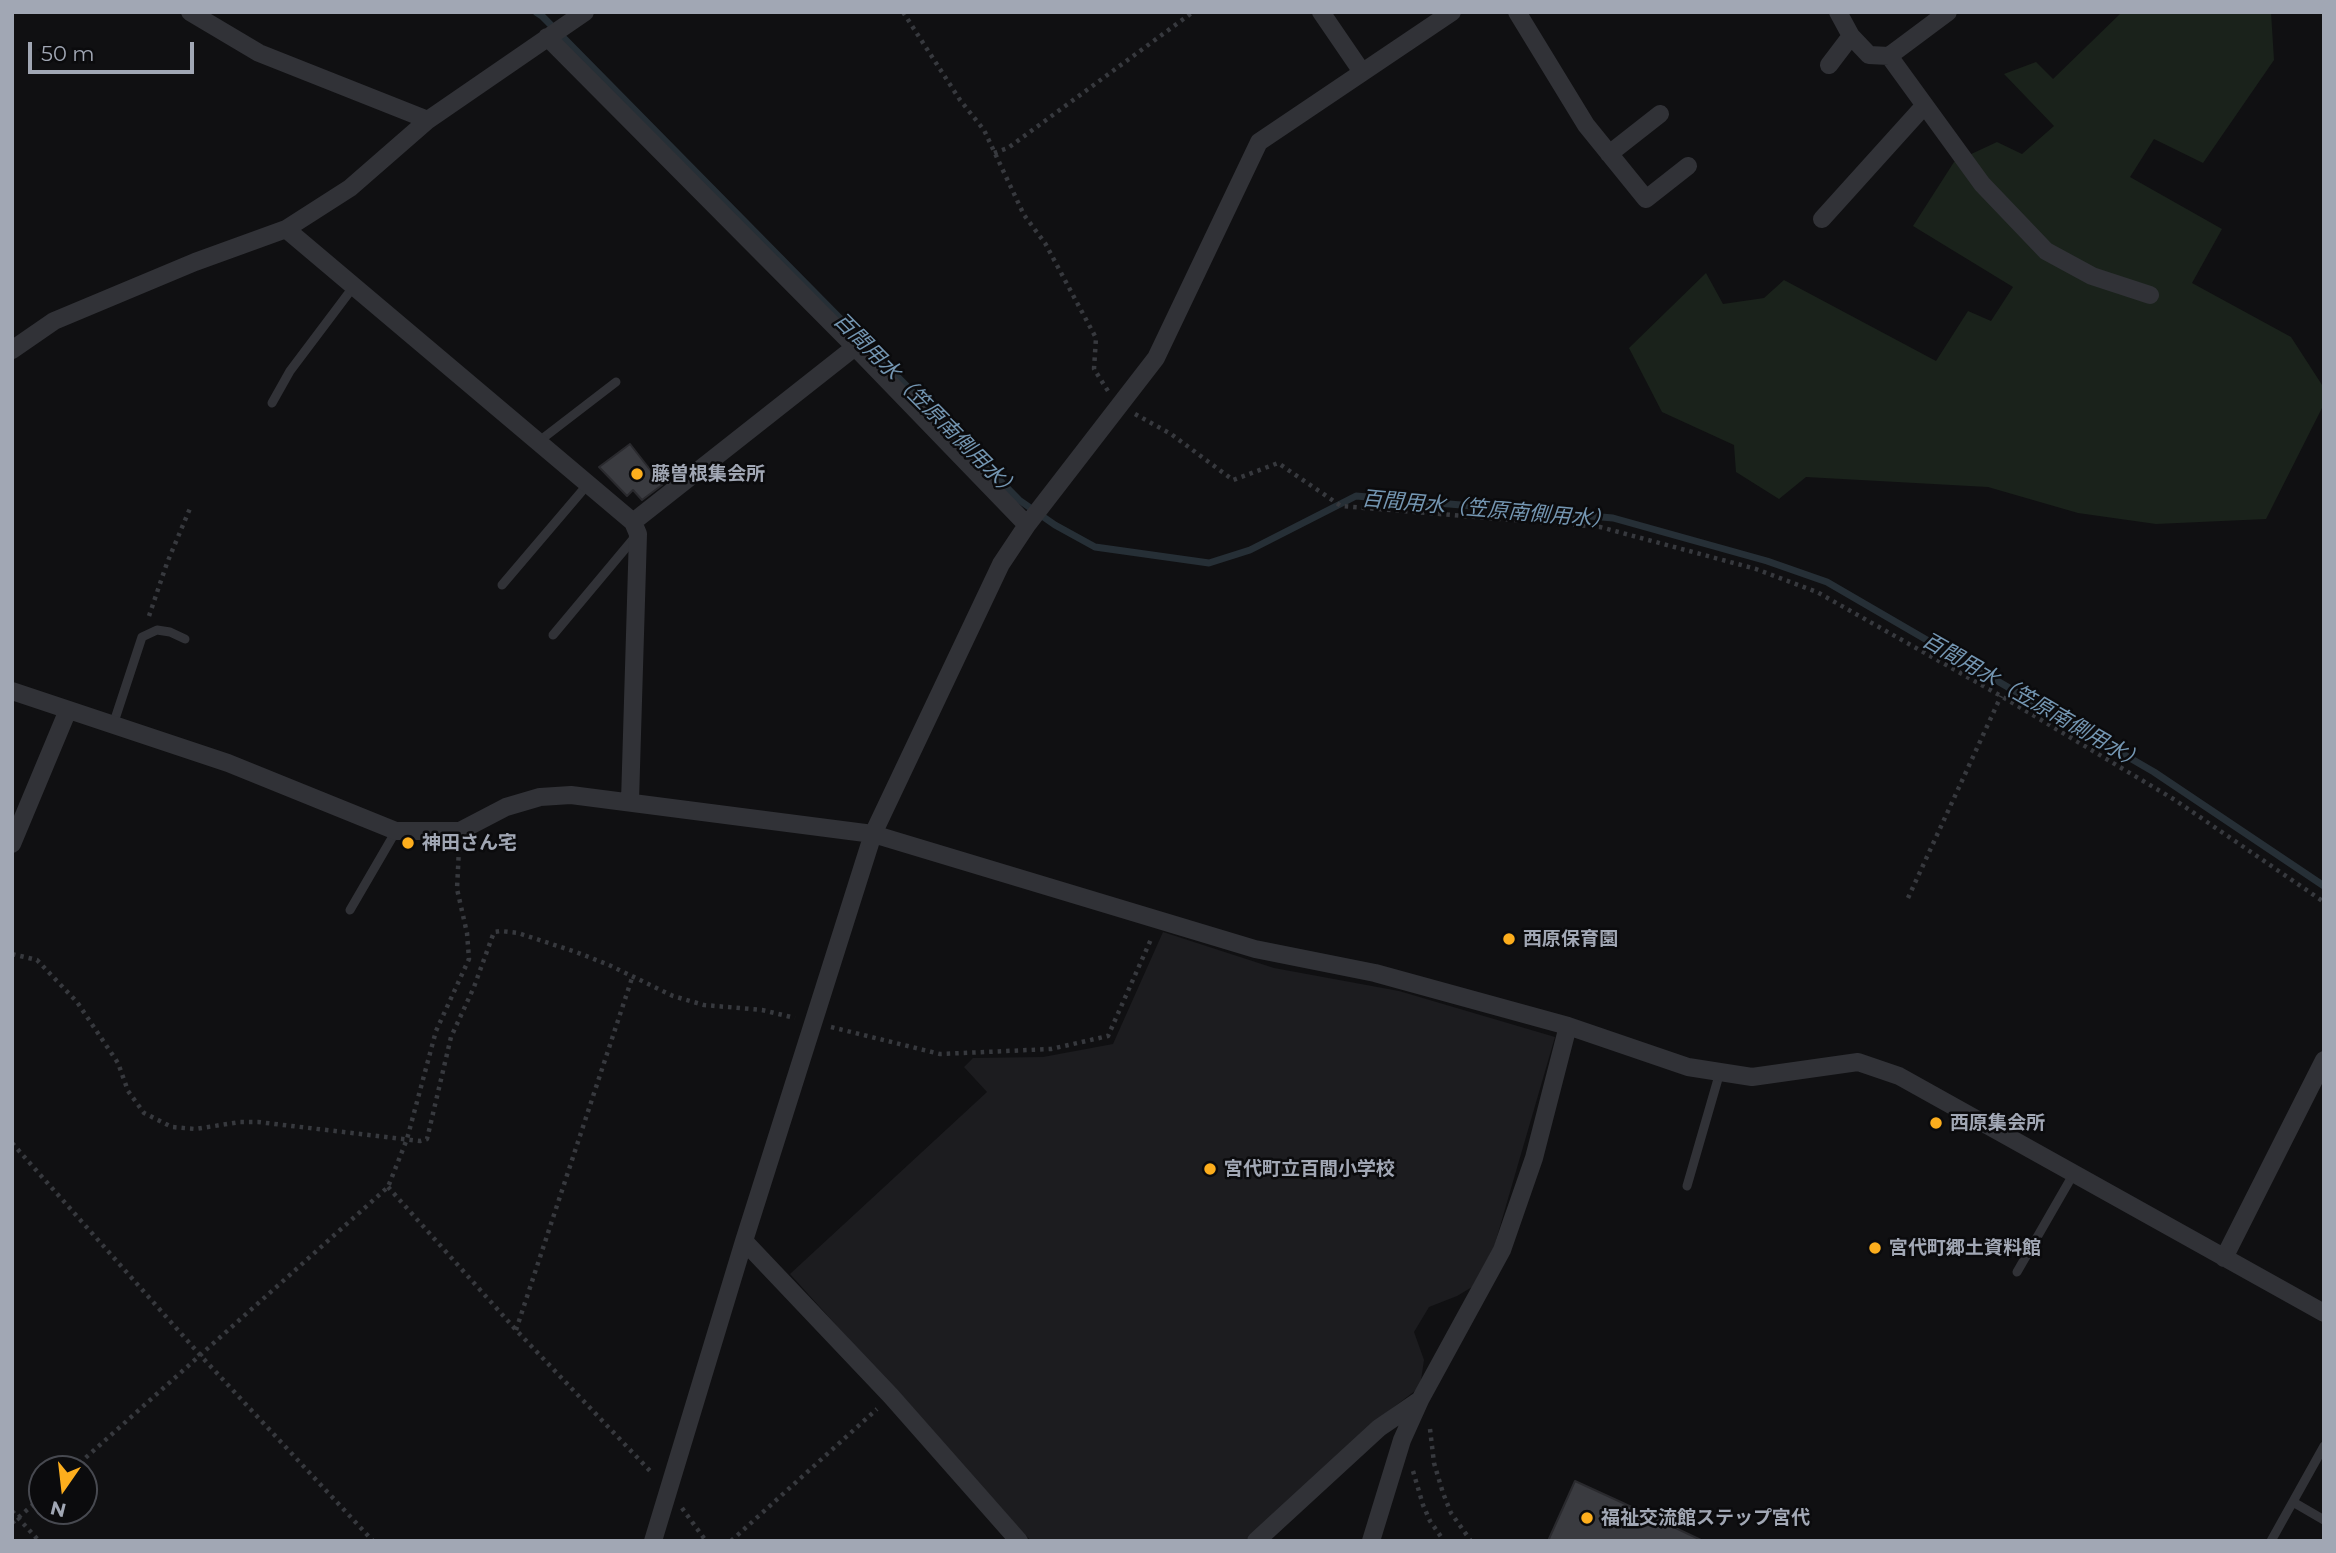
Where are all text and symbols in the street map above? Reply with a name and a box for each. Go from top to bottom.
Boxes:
scale bar [32,28,198,72]
text: 50 m [41,41,95,66]
water label: 百間用水（笠原南側用水） [828,308,1024,504]
place label: 藤曽根集会所 [651,463,765,485]
marker: 藤曽根集会所 [629,466,645,482]
water label: 百間用水（笠原南側用水） [1360,486,1614,534]
water label: 百間用水（笠原南側用水） [1918,628,2148,776]
place label: 神田さん宅 [422,832,517,854]
marker: 神田さん宅 [400,835,416,851]
place label: 西原保育園 [1523,928,1618,950]
marker: 西原保育園 [1501,931,1517,947]
place label: 西原集会所 [1950,1112,2045,1134]
marker: 西原集会所 [1928,1115,1944,1131]
place label: 宮代町立百間小学校 [1224,1158,1395,1180]
marker: 宮代町立百間小学校 [1202,1161,1218,1177]
place label: 宮代町郷土資料館 [1889,1237,2041,1259]
marker: 宮代町郷土資料館 [1867,1240,1883,1256]
north arrow [28,1455,98,1525]
text: N [48,1496,69,1522]
place label: 福祉交流館ステップ宮代 [1601,1507,1810,1529]
marker: 福祉交流館ステップ宮代 [1579,1510,1595,1526]

